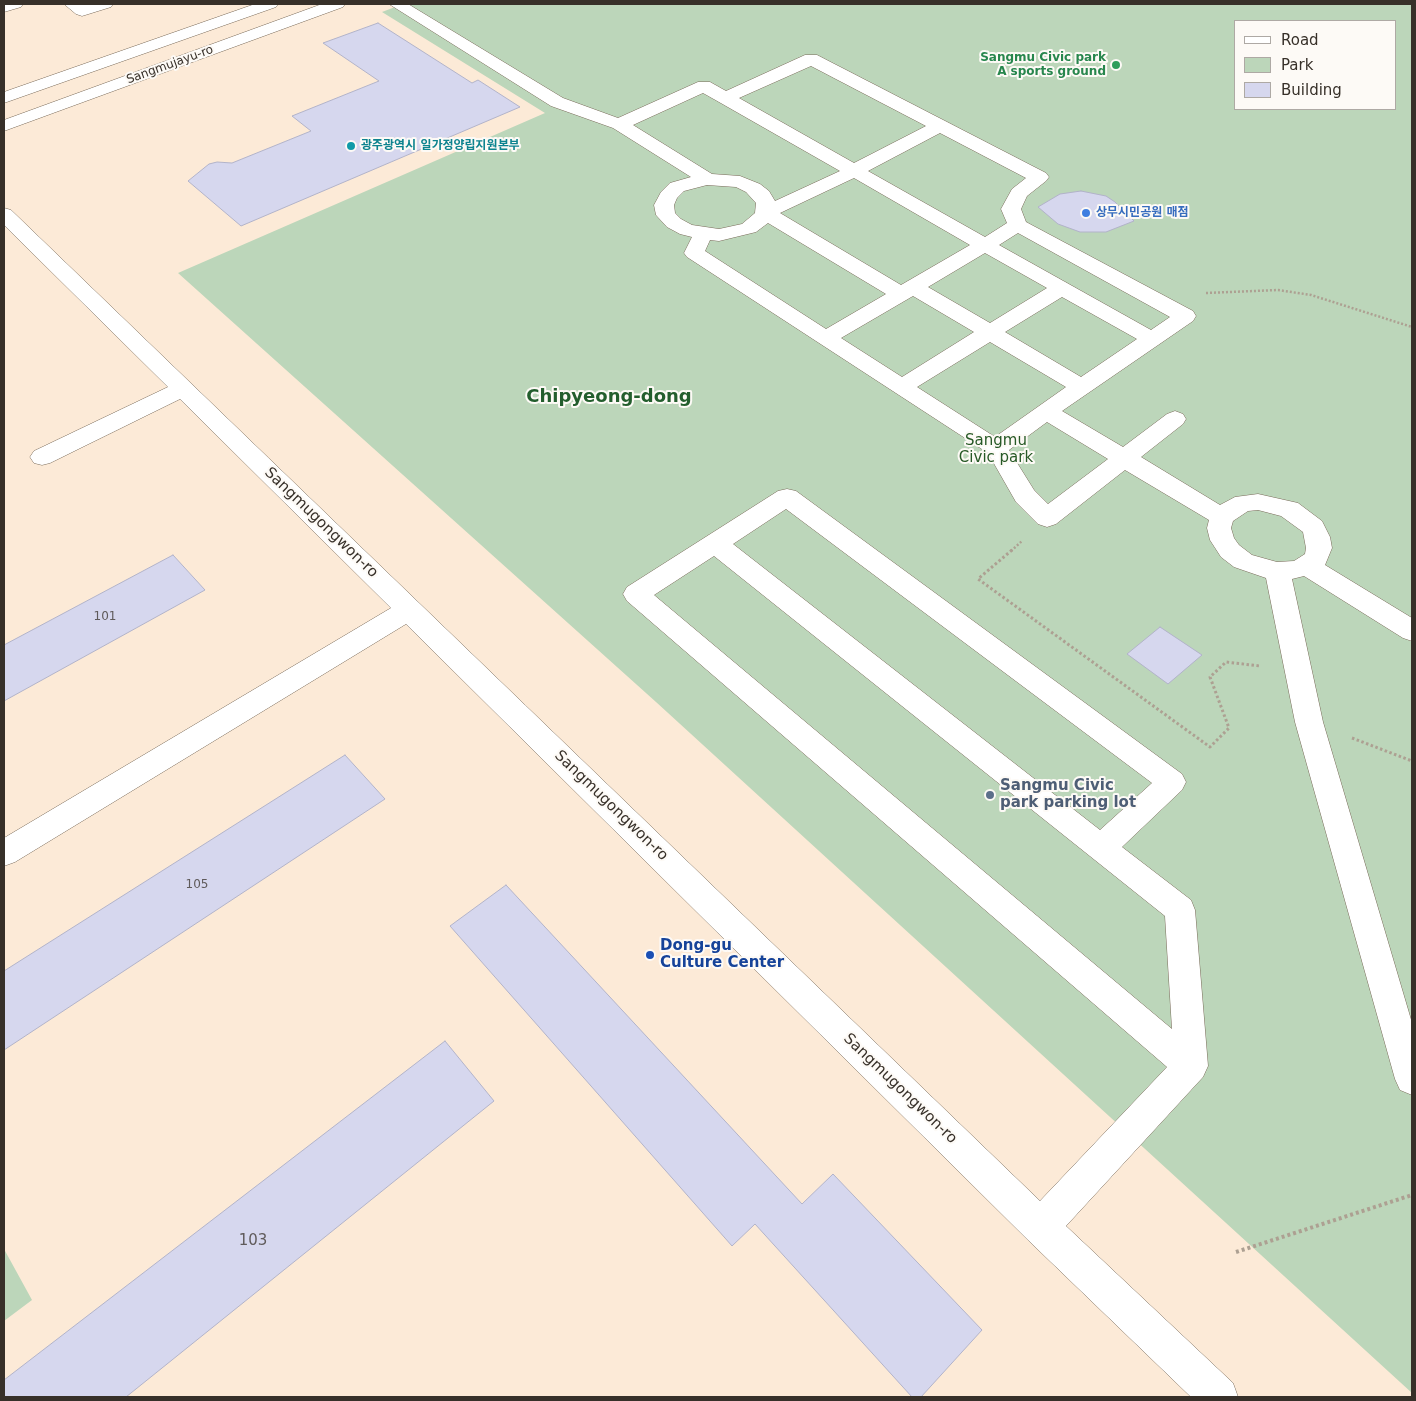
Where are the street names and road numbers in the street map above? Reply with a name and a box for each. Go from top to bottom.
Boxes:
street label: Sangmujayu-ro [125,43,215,87]
street label: Sangmugongwon-ro [260,464,382,582]
street label: Sangmugongwon-ro [550,747,672,865]
street label: Sangmugongwon-ro [839,1030,961,1148]

